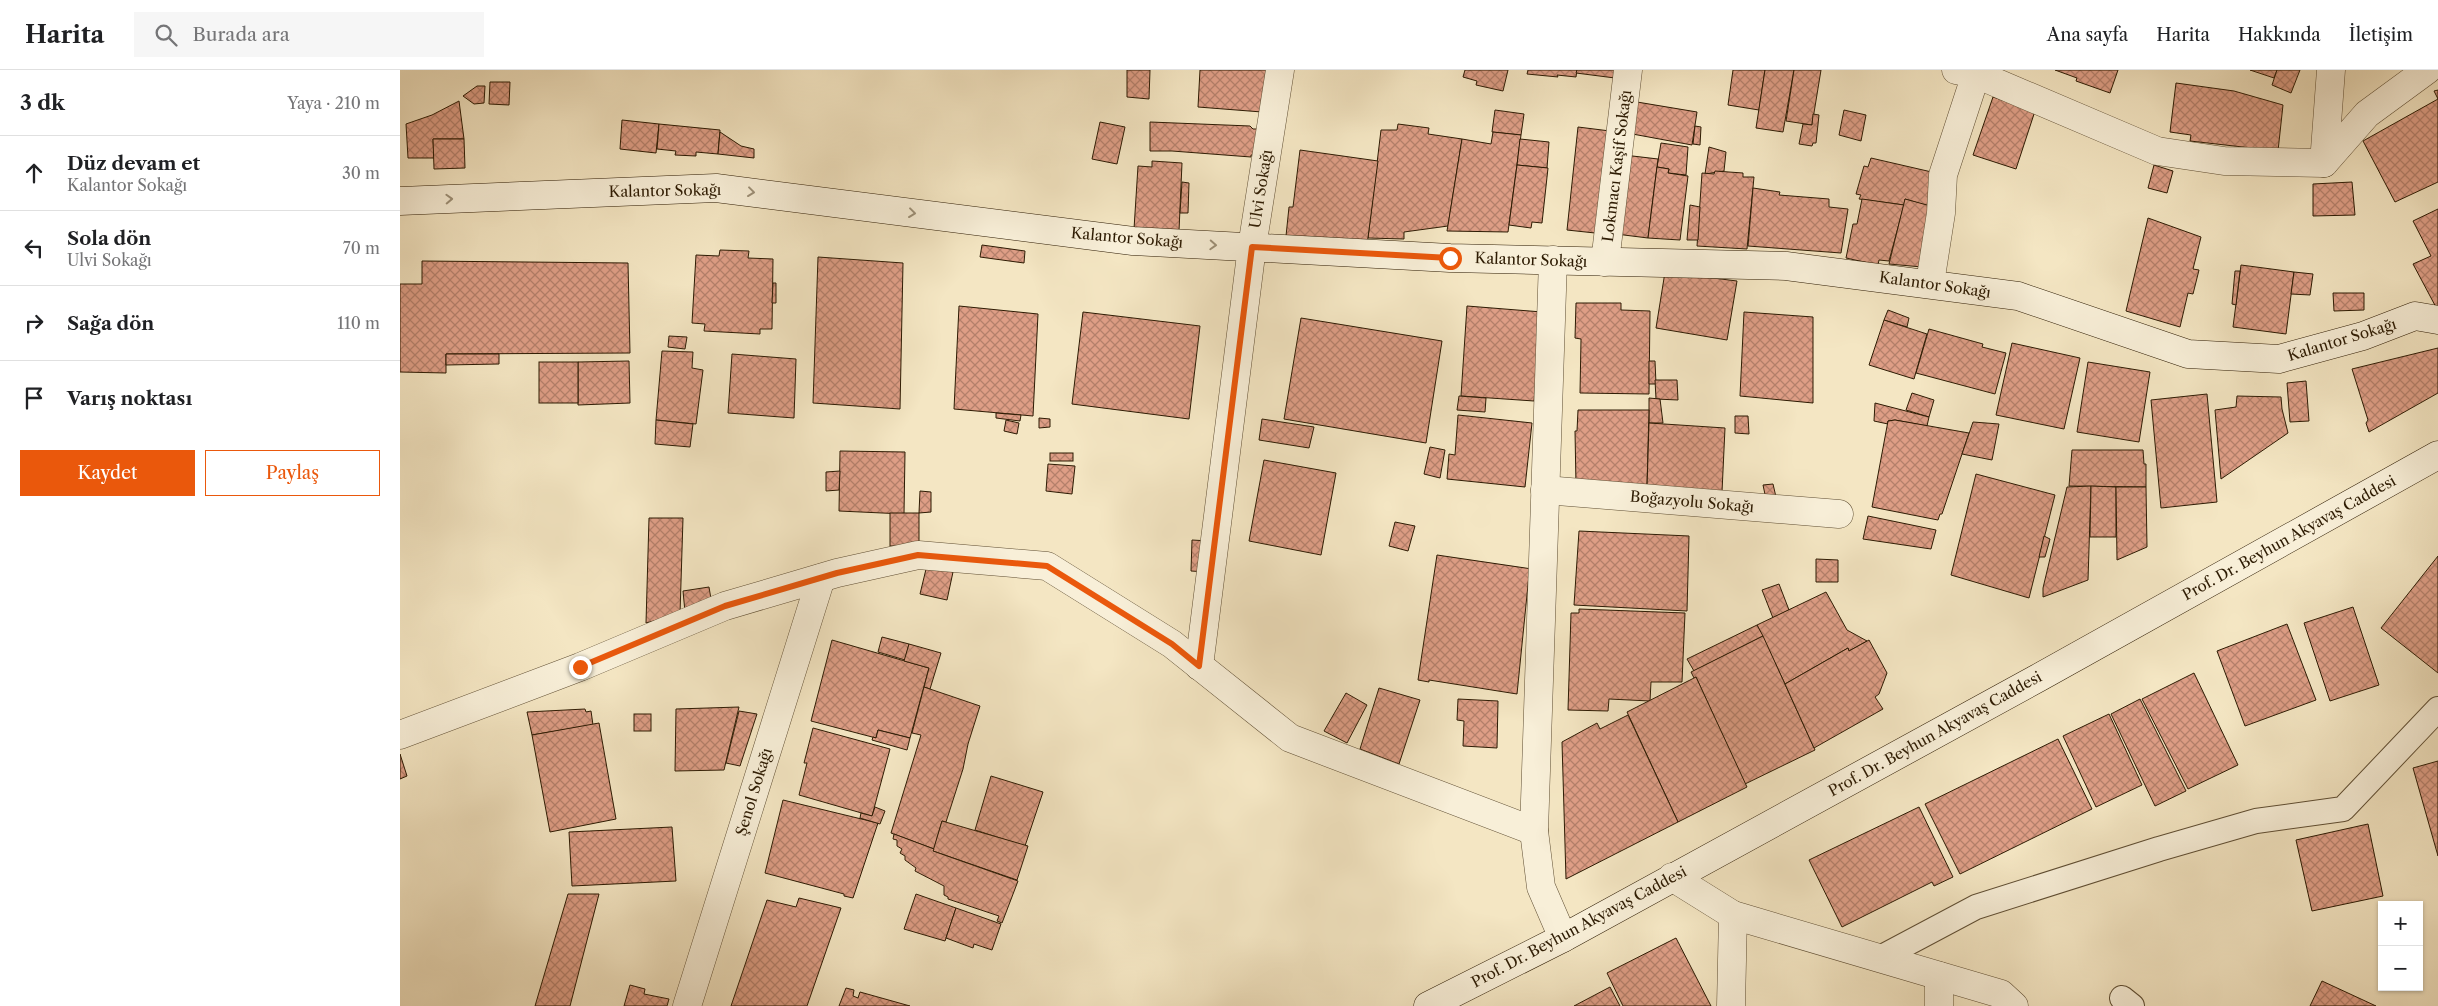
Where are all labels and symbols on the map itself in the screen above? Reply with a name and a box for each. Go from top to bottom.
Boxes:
street label: Lokmacı Kaşif Sokağı [1598,89,1635,243]
street label: Ulvi Sokağı [1245,148,1276,230]
street label: Kalantor Sokağı [609,180,722,201]
one-way arrow [747,186,755,197]
one-way arrow [445,194,453,205]
one-way arrow [908,207,916,218]
street label: Kalantor Sokağı [1070,223,1184,252]
one-way arrow [1209,240,1217,251]
route start [1439,247,1462,270]
street label: Kalantor Sokağı [1474,248,1588,271]
street label: Kalantor Sokağı [1878,267,1993,302]
street label: Kalantor Sokağı [2285,314,2399,365]
street label: Prof. Dr. Beyhun Akyavaş Caddesi [2179,471,2399,604]
street label: Boğazyolu Sokağı [1629,487,1755,516]
route end [569,656,592,679]
street label: Prof. Dr. Beyhun Akyavaş Caddesi [1825,667,2045,800]
street label: Şenol Sokağı [731,745,776,838]
street label: Prof. Dr. Beyhun Akyavaş Caddesi [1468,861,1690,992]

